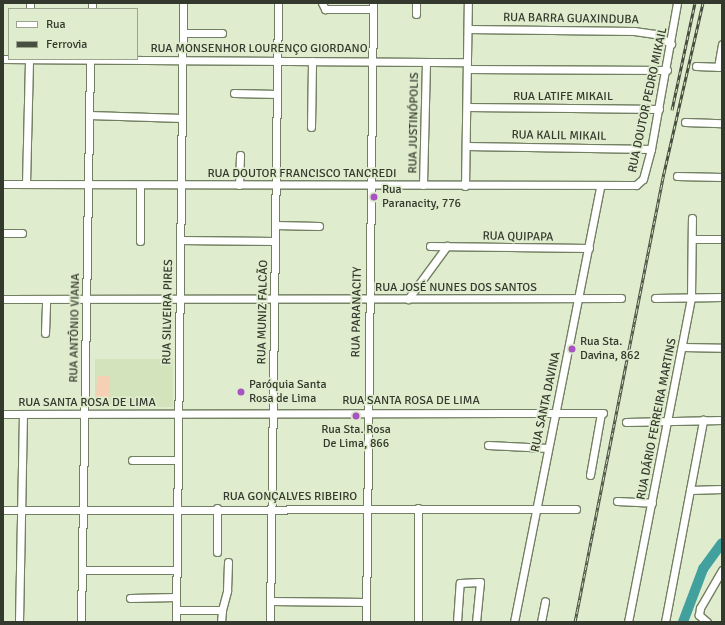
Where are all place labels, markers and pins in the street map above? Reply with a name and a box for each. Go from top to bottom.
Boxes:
place label: Rua Paranacity, 776 [382,183,461,211]
marker: Rua Paranacity, 776 [369,192,379,202]
place label: Rua Sta. Davina, 862 [580,335,640,363]
marker: Rua Sta. Davina, 862 [567,344,577,354]
place label: Paróquia Santa Rosa de Lima [249,378,326,406]
marker: Paróquia Santa Rosa de Lima [236,387,246,397]
marker: Rua Sta. Rosa De Lima, 866 [351,411,361,421]
place label: Rua Sta. Rosa De Lima, 866 [321,423,391,451]

